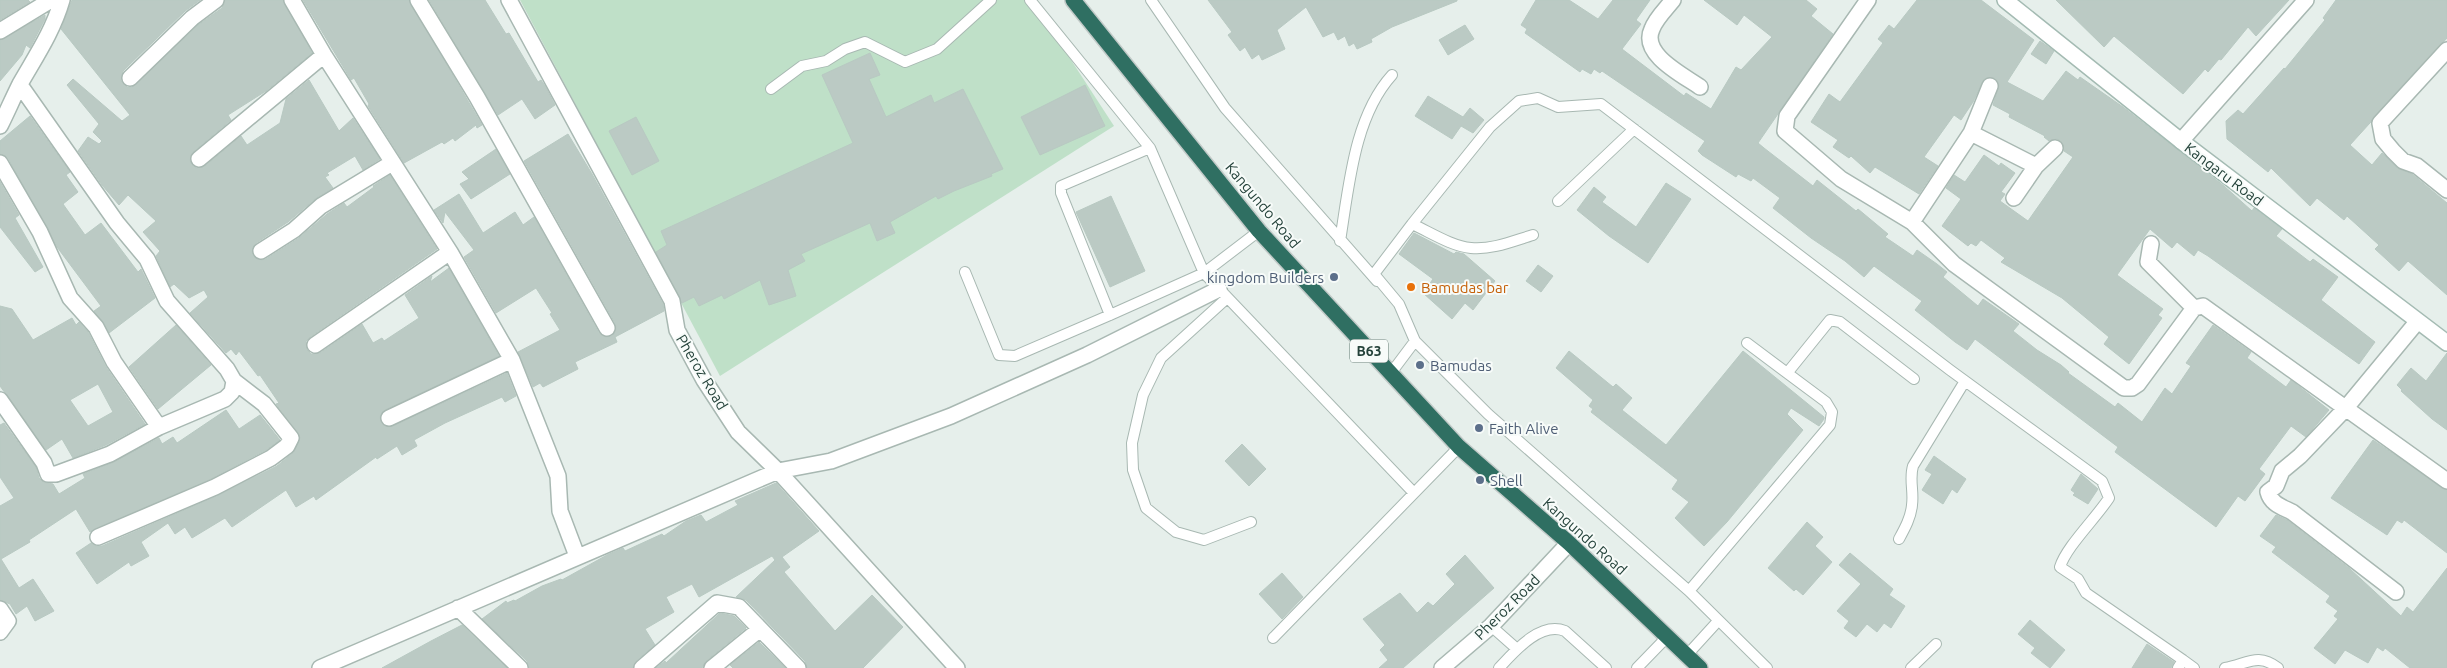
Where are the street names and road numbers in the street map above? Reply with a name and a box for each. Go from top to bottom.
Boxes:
street label: Kangaru Road [2181,139,2267,209]
street label: Kangundo Road [1222,159,1304,251]
street label: Pheroz Road [673,331,731,413]
road number: B63 [1350,340,1388,362]
street label: Kangundo Road [1540,494,1630,578]
street label: Pheroz Road [1471,571,1543,643]

